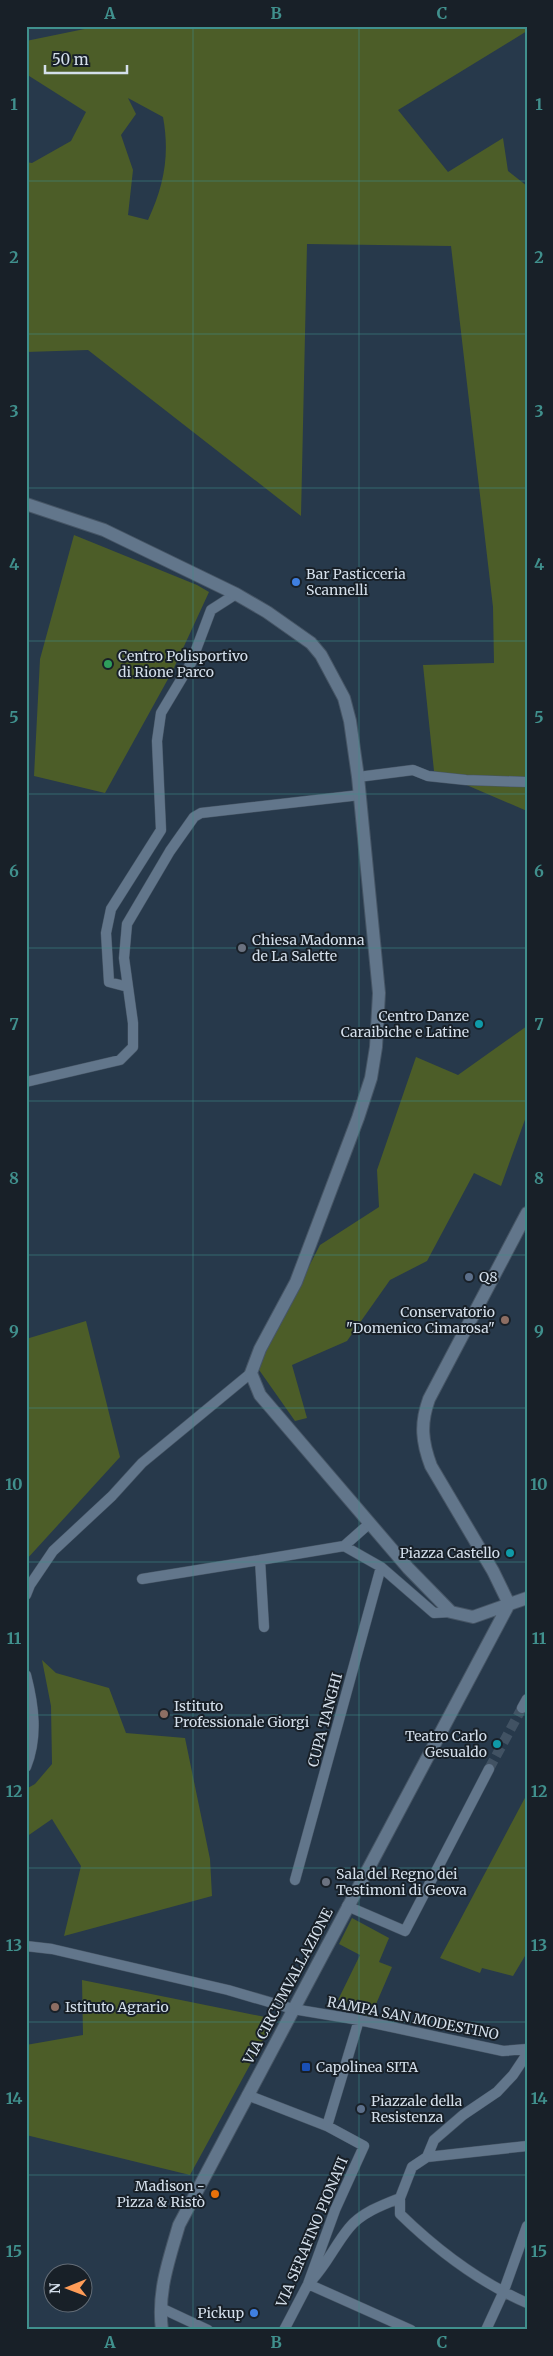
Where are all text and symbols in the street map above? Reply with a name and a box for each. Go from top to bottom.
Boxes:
text: A [103,3,116,23]
text: B [270,3,282,23]
text: C [437,3,447,23]
scale bar [45,42,128,74]
text: 50 m [52,50,89,69]
text: 1 [10,94,18,114]
text: 1 [535,94,543,114]
text: 2 [9,247,19,267]
text: 2 [534,247,544,267]
text: 3 [9,401,19,421]
text: 3 [534,401,544,421]
text: 4 [9,554,19,574]
text: 4 [534,554,544,574]
place label: Bar Pasticceria Scannelli [306,565,406,599]
marker: Bar Pasticceria Scannelli [290,576,302,588]
place label: Centro Polisportivo di Rione Parco [118,647,248,681]
marker: Centro Polisportivo di Rione Parco [102,658,114,670]
text: 5 [9,707,19,727]
text: 5 [534,707,544,727]
text: 6 [9,861,19,881]
text: 6 [534,861,544,881]
place label: Chiesa Madonna de La Salette [252,931,365,965]
marker: Chiesa Madonna de La Salette [236,942,248,954]
place label: Centro Danze Caraibiche e Latine [341,1007,469,1041]
text: 7 [9,1014,19,1034]
text: 7 [534,1014,544,1034]
marker: Centro Danze Caraibiche e Latine [473,1018,485,1030]
text: 8 [9,1168,19,1188]
text: 8 [534,1168,544,1188]
place label: Q8 [479,1268,498,1286]
marker: Q8 [463,1271,475,1283]
place label: Conservatorio "Domenico Cimarosa" [346,1303,495,1337]
marker: Conservatorio "Domenico Cimarosa" [499,1314,511,1326]
text: 9 [9,1321,19,1341]
text: 9 [534,1321,544,1341]
text: 10 [5,1474,23,1494]
text: 10 [530,1474,548,1494]
place label: Piazza Castello [400,1544,500,1562]
marker: Piazza Castello [504,1547,516,1559]
text: 11 [7,1628,22,1648]
text: 11 [532,1628,547,1648]
street label: CUPA TANGHI [304,1671,346,1769]
place label: Istituto Professionale Giorgi [174,1697,310,1731]
marker: Istituto Professionale Giorgi [158,1708,170,1720]
place label: Teatro Carlo Gesualdo [405,1727,487,1761]
marker: Teatro Carlo Gesualdo [491,1738,503,1750]
text: 12 [6,1781,22,1801]
text: 12 [531,1781,547,1801]
place label: Sala del Regno dei Testimoni di Geova [336,1865,467,1899]
marker: Sala del Regno dei Testimoni di Geova [320,1876,332,1888]
street label: VIA CIRCUMVALLAZIONE [239,1905,337,2068]
text: 13 [6,1935,22,1955]
text: 13 [531,1935,547,1955]
street label: RAMPA SAN MODESTINO [326,1993,500,2043]
place label: Istituto Agrario [65,1998,169,2016]
marker: Istituto Agrario [49,2001,61,2013]
place label: Capolinea SITA [316,2058,418,2076]
marker: Capolinea SITA [300,2061,312,2073]
text: 14 [6,2088,22,2108]
text: 14 [531,2088,547,2108]
place label: Piazzale della Resistenza [371,2092,463,2126]
marker: Piazzale della Resistenza [355,2103,367,2115]
street label: VIA SERAFINO PIONATI [272,2154,352,2311]
place label: Madison - Pizza & Ristò [117,2177,205,2211]
marker: Madison - Pizza & Ristò [209,2188,221,2200]
text: 15 [6,2241,22,2261]
text: 15 [531,2241,547,2261]
north arrow [42,2264,92,2314]
text: N [46,2283,64,2294]
place label: Pickup [198,2304,244,2322]
marker: Pickup [248,2307,260,2319]
text: A [103,2332,116,2352]
text: B [270,2332,282,2352]
text: C [437,2332,447,2352]

